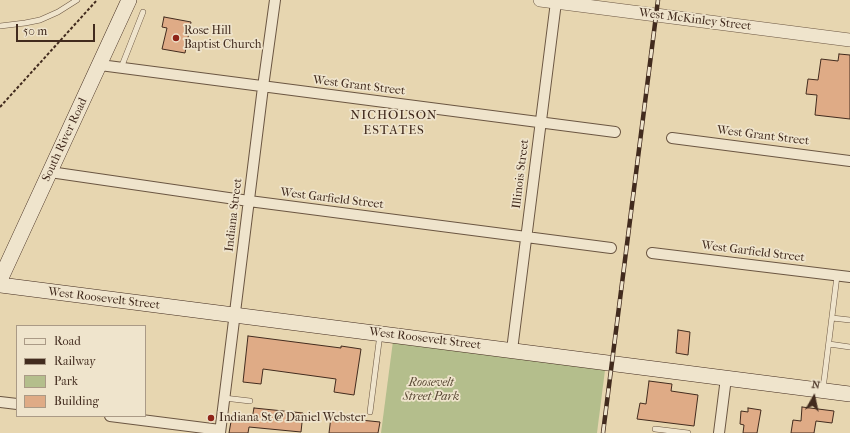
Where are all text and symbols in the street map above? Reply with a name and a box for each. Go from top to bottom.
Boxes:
street label: West McKinley Street [638,6,752,34]
scale bar [18,16,97,42]
text: 50 m [23,24,47,38]
place label: Rose Hill Baptist Church [184,24,261,52]
marker: Rose Hill Baptist Church [171,33,181,43]
street label: West Grant Street [312,73,406,99]
street label: South River Road [39,96,91,184]
district label: NICHOLSON ESTATES [350,108,438,139]
street label: West Grant Street [716,123,810,149]
street label: Illinois Street [510,138,532,210]
street label: Indiana Street [222,177,246,253]
street label: West Garfield Street [280,186,384,212]
street label: West Garfield Street [701,239,805,265]
street label: West Roosevelt Street [47,285,161,313]
legend [16,325,146,417]
street label: West Roosevelt Street [368,325,482,353]
text: Road [54,334,81,348]
text: Railway [54,354,96,368]
text: Park [54,374,78,388]
park label: Roosevelt Street Park [403,376,459,404]
north arrow [794,377,834,417]
text: N [811,378,821,392]
text: Building [54,394,99,408]
place label: Indiana St @ Daniel Webster [219,411,366,425]
marker: Indiana St @ Daniel Webster [206,413,216,423]

